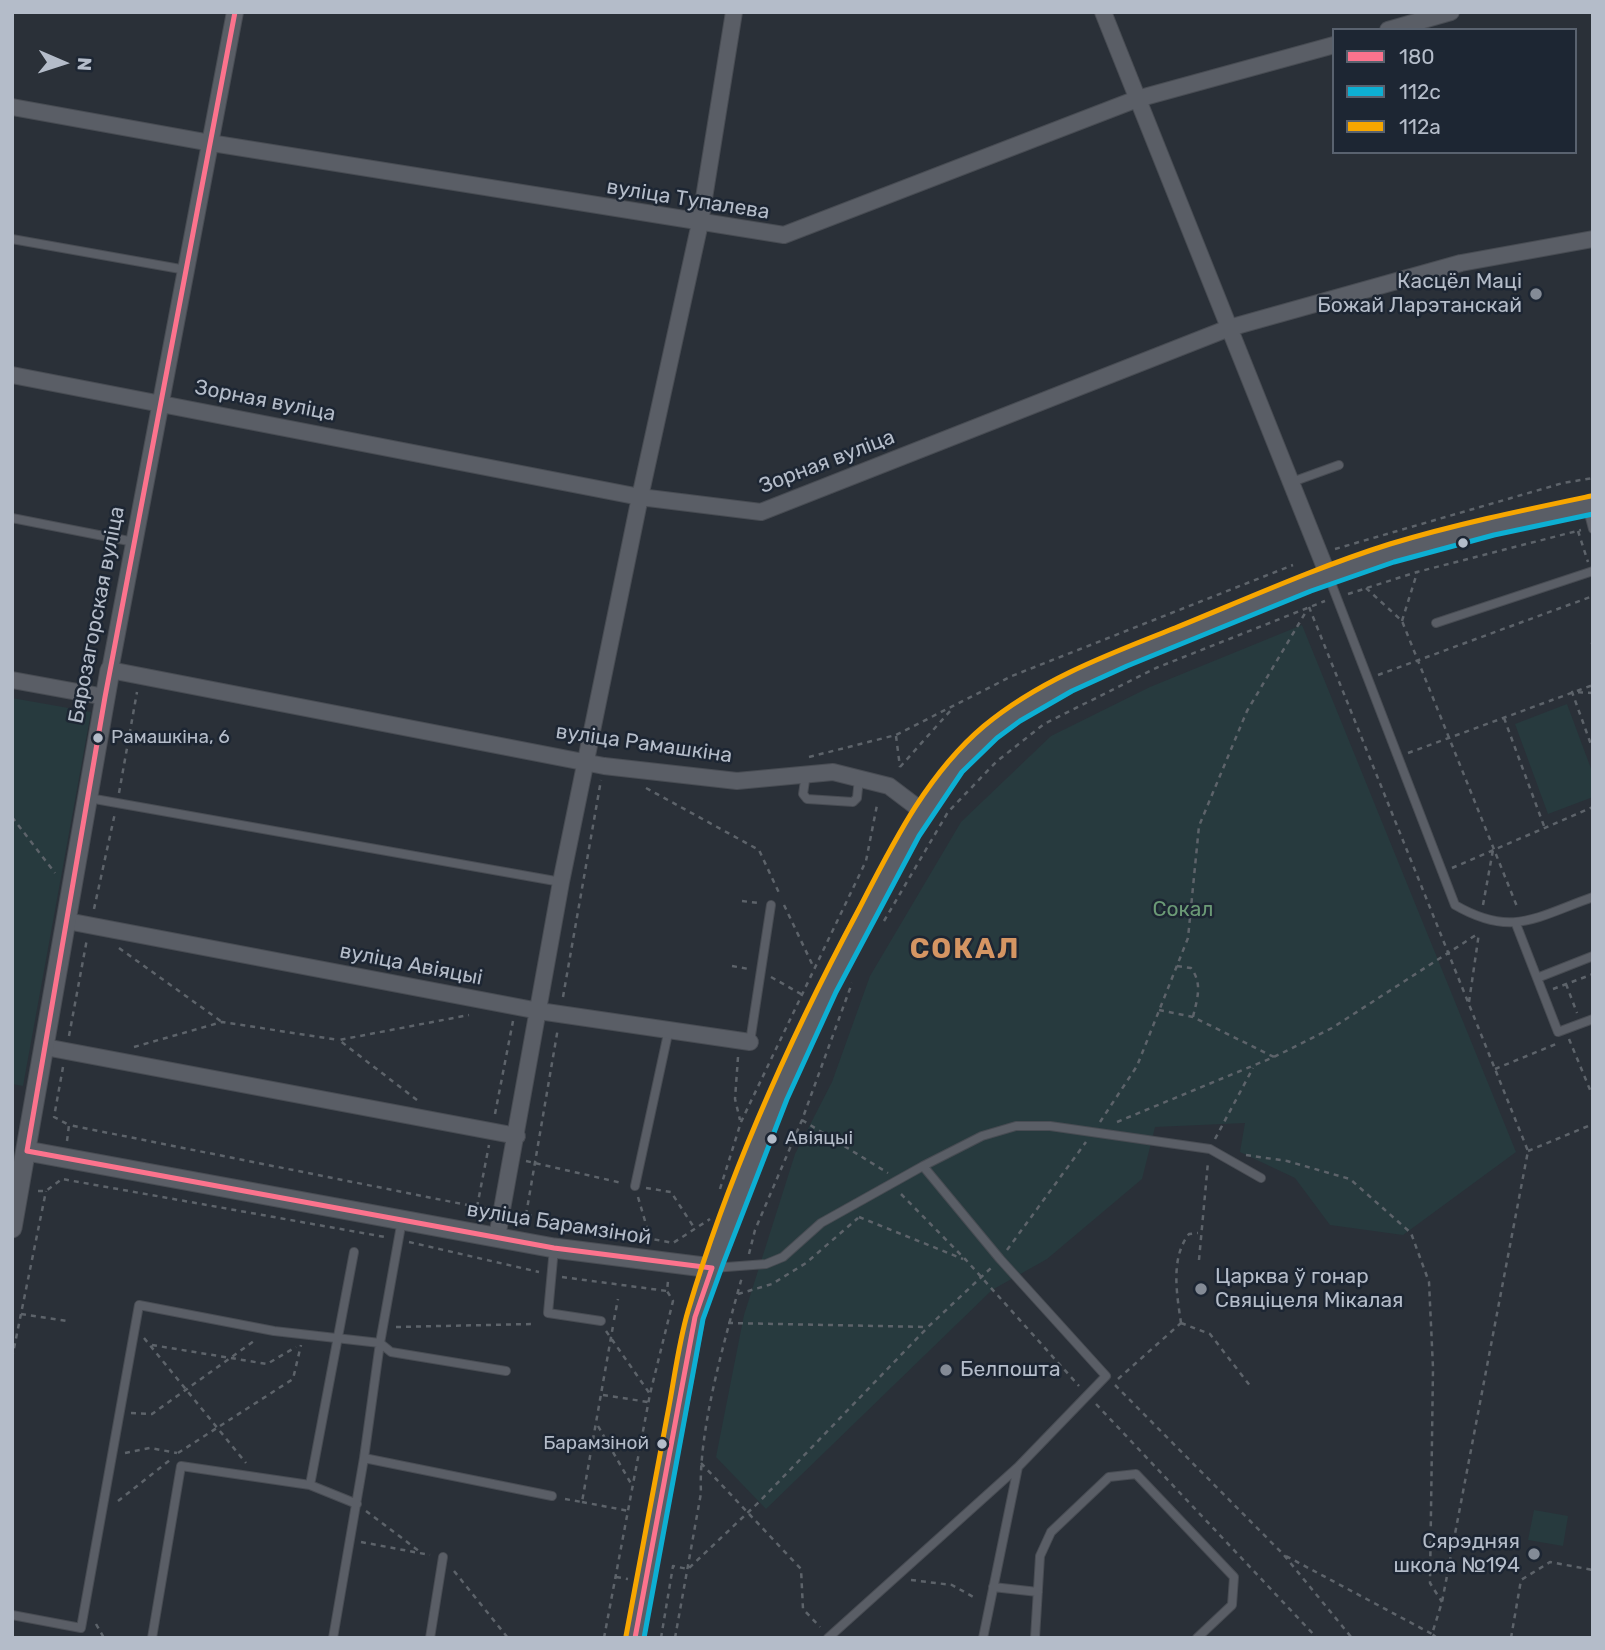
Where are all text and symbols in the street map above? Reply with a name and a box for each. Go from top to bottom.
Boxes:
north arrow [28,28,98,98]
legend [1332,28,1577,154]
text: 180 [1399,44,1435,69]
text: N [73,57,96,72]
text: 112с [1399,79,1441,104]
text: 112а [1399,114,1441,139]
street label: вуліца Тупалева [605,175,771,225]
place label: Касцёл Маці Божай Ларэтанскай [1317,269,1522,319]
marker: Касцёл Маці Божай Ларэтанскай [1528,286,1544,302]
street label: Зорная вуліца [192,375,338,427]
street label: Зорная вуліца [756,425,898,499]
street label: Бярозагорская вуліца [64,504,130,726]
unlabelled marker [1456,536,1470,550]
street label: вуліца Рамашкіна [554,719,734,769]
place label: Рамашкіна, 6 [111,727,230,749]
marker: Рамашкіна, 6 [91,731,105,745]
park label: Сокал [1152,897,1214,923]
district label: СОКАЛ [910,933,1020,967]
street label: вуліца Авіяцыі [337,939,485,991]
place label: Авіяцыі [785,1128,853,1150]
marker: Авіяцыі [765,1132,779,1146]
street label: вуліца Барамзіной [465,1197,653,1251]
place label: Царква ў гонар Свяціцеля Мікалая [1215,1264,1403,1314]
marker: Царква ў гонар Свяціцеля Мікалая [1193,1281,1209,1297]
place label: Белпошта [960,1357,1061,1383]
marker: Белпошта [938,1362,954,1378]
place label: Барамзіной [543,1433,649,1455]
marker: Барамзіной [655,1437,669,1451]
place label: Сярэдняя школа №194 [1393,1529,1520,1579]
marker: Сярэдняя школа №194 [1526,1546,1542,1562]

